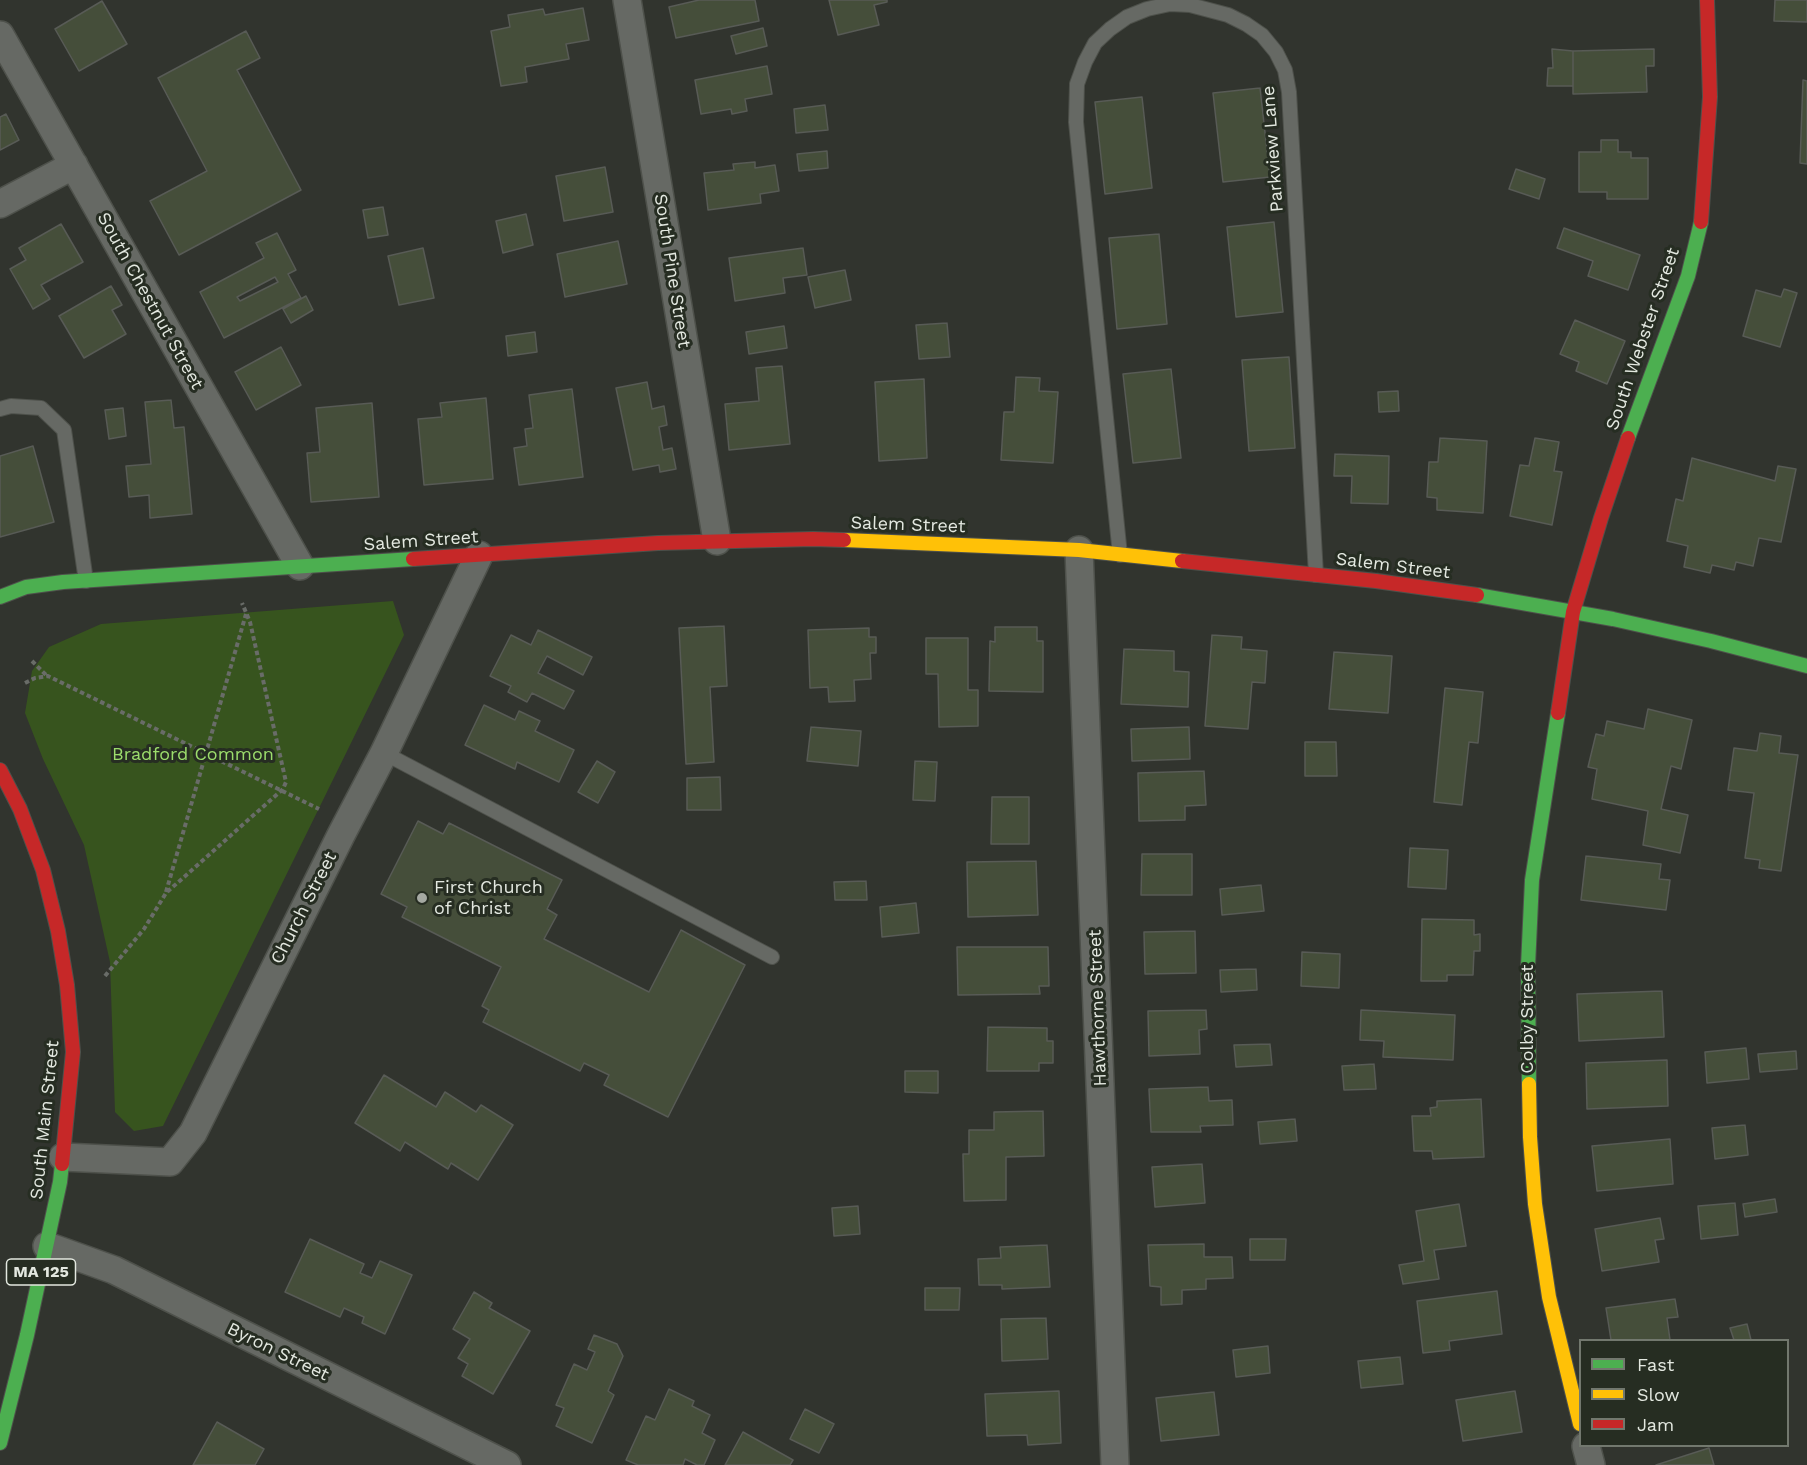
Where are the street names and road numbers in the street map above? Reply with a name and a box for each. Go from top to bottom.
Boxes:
street label: Parkview Lane [1258,85,1288,213]
street label: South Pine Street [649,192,695,350]
street label: South Chestnut Street [92,209,208,393]
street label: South Webster Street [1602,245,1684,433]
street label: Salem Street [850,512,966,538]
street label: Salem Street [363,526,479,556]
street label: Salem Street [1335,548,1451,584]
street label: Church Street [266,848,342,968]
street label: Hawthorne Street [1084,929,1112,1087]
street label: Colby Street [1517,964,1539,1074]
street label: South Main Street [26,1039,64,1201]
road number: MA 125 [6,1259,76,1285]
street label: Byron Street [224,1318,332,1386]

